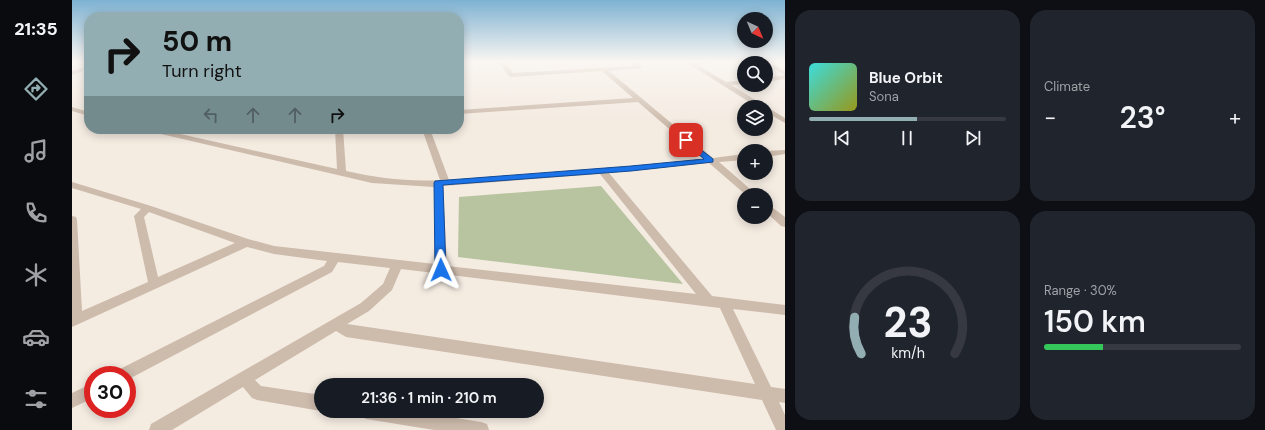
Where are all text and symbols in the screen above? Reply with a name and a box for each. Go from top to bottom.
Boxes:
north arrow [737,12,773,48]
map controls [737,12,773,224]
text: 21:35 [14,17,58,41]
text: 50 m [162,23,232,60]
icon: right [96,28,148,80]
button: search [737,56,773,92]
text: Turn right [162,59,242,83]
text: Blue Orbit [869,68,943,88]
icon: directions [22,75,50,103]
text: Climate [1044,78,1090,95]
text: Sona [869,88,899,105]
text: 23° [1120,98,1166,137]
button: layers [737,100,773,136]
text: − [1044,103,1056,132]
text: + [1229,103,1241,132]
icon: left [200,104,222,126]
icon: ahead [242,104,264,126]
icon: ahead [284,104,306,126]
icon: right [326,104,348,126]
pin [669,123,703,157]
icon: previous [831,127,853,149]
icon: pause [896,127,918,149]
icon: next [962,127,984,149]
icon: arrive [675,129,697,151]
icon: music [22,137,50,165]
button: + [737,144,773,180]
button: − [737,188,773,224]
icon: phone [22,199,50,227]
position arrow [420,249,462,291]
icon: climate [22,261,50,289]
text: Range · 30% [1044,282,1117,299]
text: 23 [883,295,932,349]
text: 150 km [1044,302,1146,341]
icon: car [22,323,50,351]
text: km/h [891,343,924,361]
speed limit sign: 30 [84,366,136,418]
icon: filters [22,385,50,413]
text: 21:36 · 1 min · 210 m [361,388,497,408]

